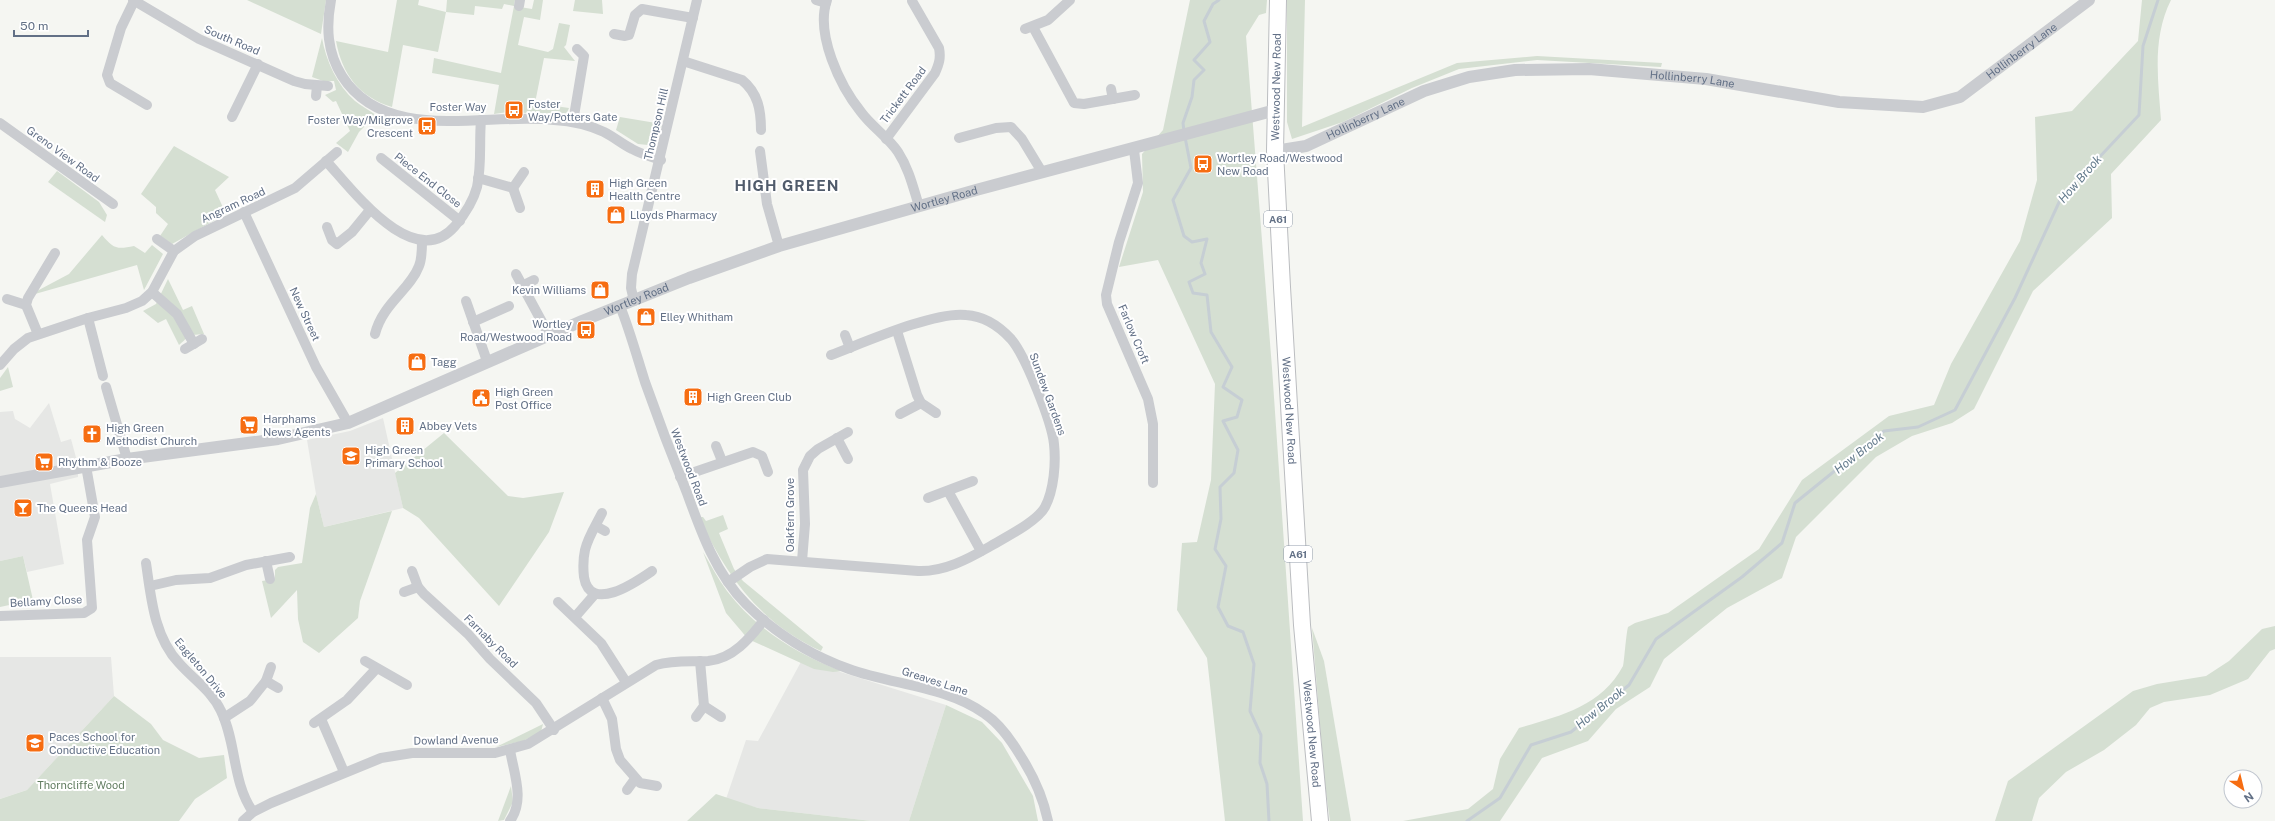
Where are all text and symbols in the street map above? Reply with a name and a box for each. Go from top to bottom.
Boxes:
scale bar [14,12,88,38]
text: 50 m [20,19,48,33]
street label: Hollinberry Lane [1984,20,2059,81]
street label: South Road [202,23,262,57]
street label: Westwood New Road [1269,33,1283,141]
street label: Trickett Road [878,64,928,126]
street label: Hollinberry Lane [1649,68,1736,90]
street label: Thompson Hill [642,87,670,161]
street label: Hollinberry Lane [1324,95,1407,142]
place label: Foster Way/Potters Gate [528,98,617,123]
bus stop icon: Foster Way/Potters Gate [503,99,525,121]
street label: Foster Way [430,101,487,113]
place label: Foster Way/Milgrove Crescent [307,114,413,139]
bus stop icon: Foster Way/Milgrove Crescent [416,115,438,137]
street label: Greno View Road [24,124,102,184]
street label: Piece End Close [392,150,464,210]
place label: Wortley Road/Westwood New Road [1217,152,1343,177]
water label: How Brook [2055,152,2105,206]
bus stop icon: Wortley Road/Westwood New Road [1192,153,1214,175]
place label: High Green Health Centre [609,177,680,202]
district label: HIGH GREEN [734,177,840,194]
building icon: High Green Health Centre [584,178,606,200]
street label: Wortley Road [910,184,979,214]
street label: Angram Road [199,185,267,225]
shop icon: Lloyds Pharmacy [605,204,627,226]
place label: Lloyds Pharmacy [630,209,717,221]
road number: A61 [1264,211,1292,227]
shop icon: Kevin Williams [589,279,611,301]
street label: Wortley Road [602,281,670,318]
place label: Kevin Williams [512,284,586,296]
street label: New Street [287,285,323,343]
street label: Farlow Croft [1116,303,1152,365]
shop icon: Elley Whitham [635,306,657,328]
place label: Elley Whitham [660,311,733,323]
place label: Wortley Road/Westwood Road [460,318,572,343]
bus stop icon: Wortley Road/Westwood Road [575,319,597,341]
shop icon: Tagg [406,351,428,373]
street label: Sundew Gardens [1027,351,1069,437]
place label: Tagg [431,356,457,368]
street label: Westwood New Road [1280,356,1298,465]
place label: High Green Post Office [495,386,553,411]
building icon: High Green Club [682,386,704,408]
public building icon: High Green Post Office [470,387,492,409]
place label: High Green Club [707,391,792,403]
place label: Harphams News Agents [263,413,331,438]
supermarket icon: Harphams News Agents [238,414,260,436]
building icon: Abbey Vets [394,415,416,437]
place label: Abbey Vets [419,420,477,432]
place label: High Green Methodist Church [106,422,197,447]
church icon: High Green Methodist Church [81,423,103,445]
street label: Westwood Road [669,427,709,507]
water label: How Brook [1832,429,1887,477]
place label: High Green Primary School [365,444,443,469]
school or university icon: High Green Primary School [340,445,362,467]
supermarket icon: Rhythm & Booze [33,451,55,473]
place label: Rhythm & Booze [58,456,142,468]
street label: Oakfern Grove [784,478,796,552]
bar icon: The Queens Head [12,497,34,519]
place label: The Queens Head [37,502,127,514]
road number: A61 [1284,546,1312,562]
street label: Bellamy Close [9,593,83,609]
street label: Farnaby Road [462,612,520,670]
street label: Eagleton Drive [172,636,230,700]
street label: Greaves Lane [900,665,970,697]
street label: Westwood New Road [1301,680,1323,788]
water label: How Brook [1573,684,1628,732]
place label: Paces School for Conductive Education [49,731,160,756]
school or university icon: Paces School for Conductive Education [24,732,46,754]
street label: Dowland Avenue [413,733,499,747]
north arrow [2223,769,2263,809]
park label: Thorncliffe Wood [37,779,125,791]
text: N [2242,790,2256,805]

